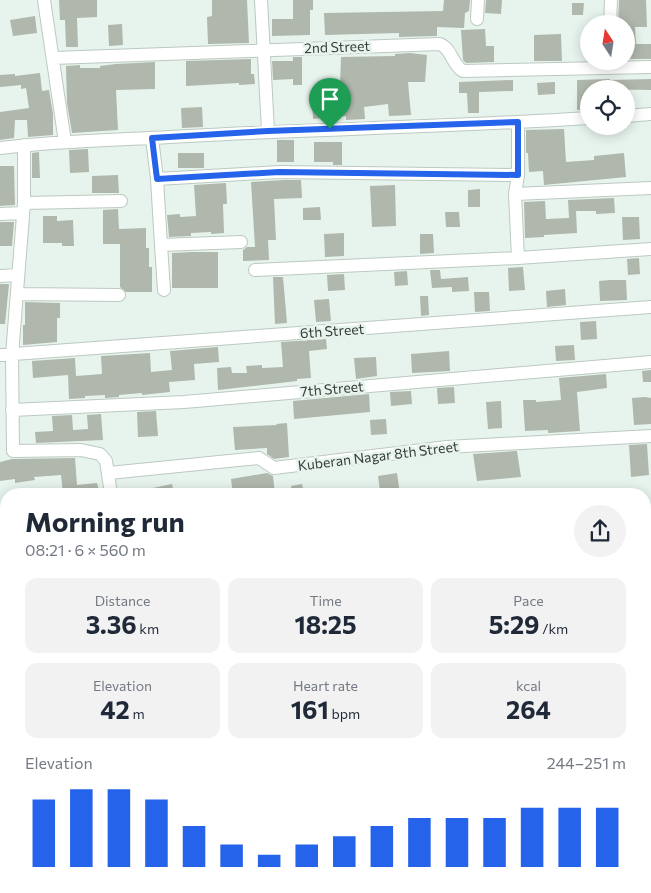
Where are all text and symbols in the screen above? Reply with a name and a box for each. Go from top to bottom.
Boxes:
north arrow [580,15,635,70]
map controls [580,15,635,135]
street label: 2nd Street [304,37,371,56]
pin [309,78,351,129]
button: locate [580,80,635,135]
icon: arrive [316,85,344,113]
street label: 6th Street [299,320,365,341]
street label: 7th Street [300,377,365,400]
street label: Kuberan Nagar 8th Street [297,437,459,474]
text: Morning run [25,504,185,538]
button: share [574,505,626,557]
text: 08:21 · 6 × 560 m [25,540,146,559]
text: Distance [95,592,150,609]
text: Time [309,592,342,609]
text: Pace [513,592,544,609]
text: 3.36 [86,609,137,639]
text: 18:25 [294,609,357,639]
text: 5:29 [489,609,539,639]
text: km [137,620,159,637]
text: /km [539,620,568,637]
text: Elevation [93,677,152,694]
text: Heart rate [293,677,358,694]
text: kcal [516,677,541,694]
text: 42 [100,694,130,724]
text: 161 [291,694,329,724]
text: 264 [506,694,551,724]
text: m [130,705,145,722]
text: bpm [329,705,360,722]
text: Elevation [25,753,93,772]
text: 244–251 m [547,753,626,772]

